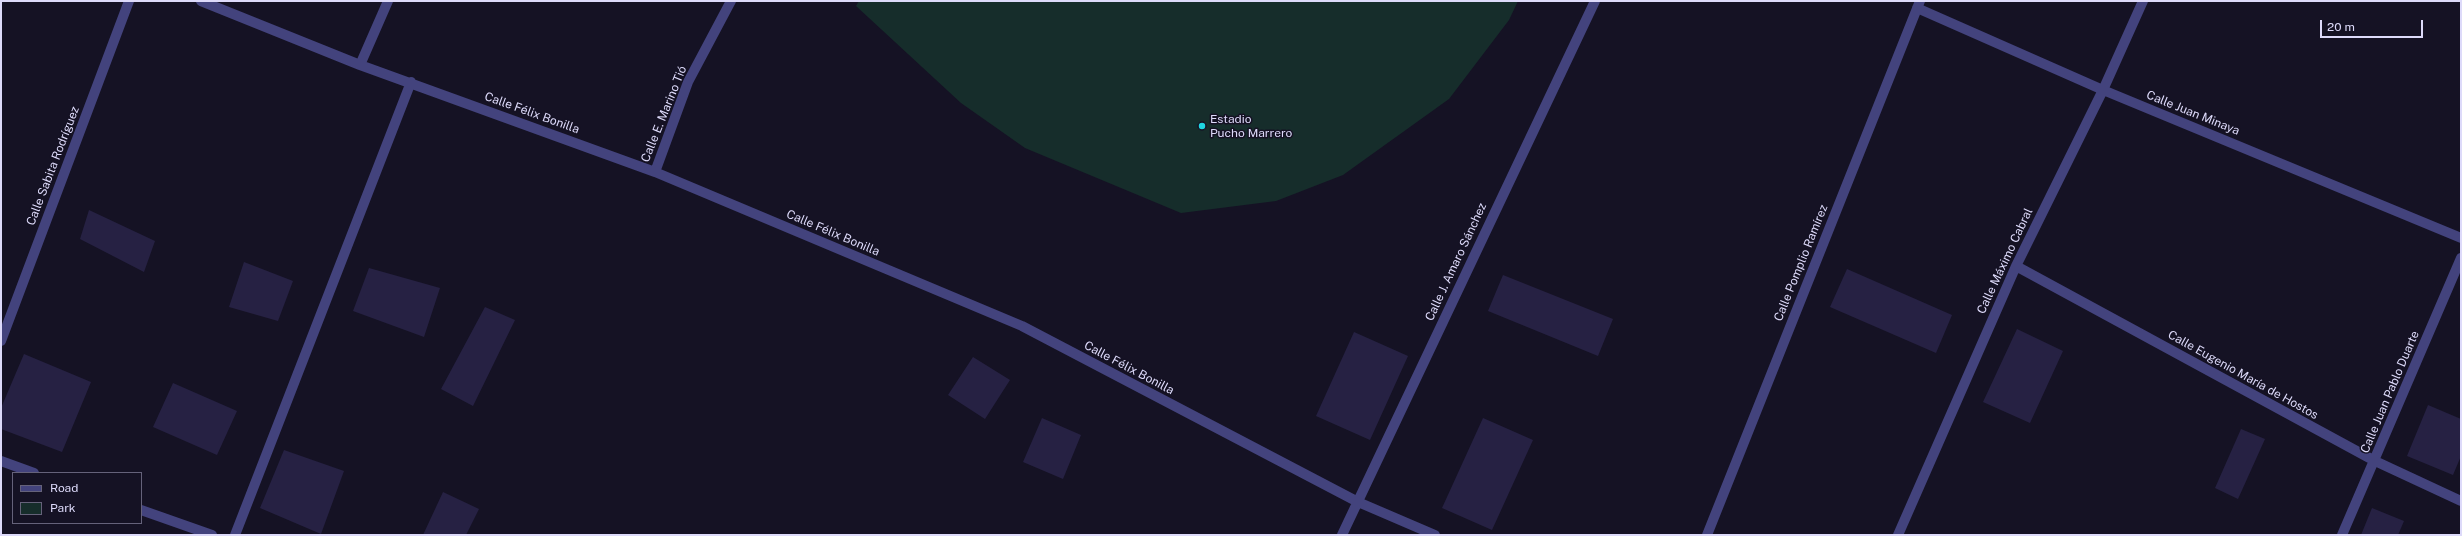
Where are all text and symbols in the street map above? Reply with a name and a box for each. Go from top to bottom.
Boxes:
scale bar [2322,12,2425,38]
text: 20 m [2327,20,2355,34]
street label: Calle E. Marino Tió [638,64,690,164]
street label: Calle Juan Minaya [2144,88,2242,138]
street label: Calle Félix Bonilla [483,89,581,137]
street label: Calle Sabita Rodríguez [24,104,82,228]
place label: Estadio Pucho Marrero [1210,112,1292,140]
marker: Estadio Pucho Marrero [1197,121,1207,131]
street label: Calle J. Amaro Sánchez [1422,201,1490,323]
street label: Calle Pomplio Ramírez [1771,203,1831,323]
street label: Calle Máximo Cabral [1974,206,2036,316]
street label: Calle Félix Bonilla [784,207,882,259]
street label: Calle Eugenio María de Hostos [2165,328,2321,422]
street label: Calle Juan Pablo Duarte [2358,329,2422,455]
street label: Calle Félix Bonilla [1082,338,1176,398]
legend [12,472,142,524]
text: Road [50,481,78,495]
text: Park [50,501,76,515]

